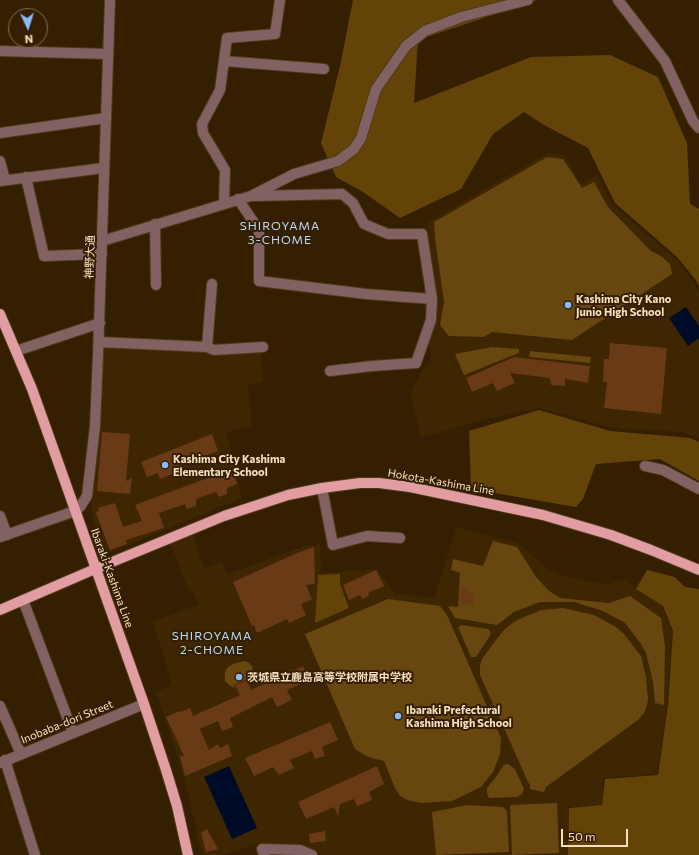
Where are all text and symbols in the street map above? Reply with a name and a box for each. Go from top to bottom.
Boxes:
north arrow [8,8,48,48]
text: N [24,33,33,46]
district label: SHIROYAMA 3-CHOME [240,219,320,247]
street label: 神野大通 [83,235,97,279]
place label: Kashima City Kano Junio High School [576,292,671,318]
marker: Kashima City Kano Junio High School [563,300,573,310]
place label: Kashima City Kashima Elementary School [173,452,285,478]
marker: Kashima City Kashima Elementary School [160,460,170,470]
street label: Hokota-Kashima Line [387,466,495,498]
street label: Ibaraki-Kashima Line [88,527,136,629]
district label: SHIROYAMA 2-CHOME [172,629,252,657]
place label: 茨城県立鹿島高等学校附属中学校 [247,670,412,684]
marker: 茨城県立鹿島高等学校附属中学校 [234,672,244,682]
street label: Inobaba-dori Street [19,697,115,747]
place label: Ibaraki Prefectural Kashima High School [406,703,512,729]
marker: Ibaraki Prefectural Kashima High School [393,711,403,721]
scale bar [563,821,630,847]
text: 50 m [568,829,596,843]

